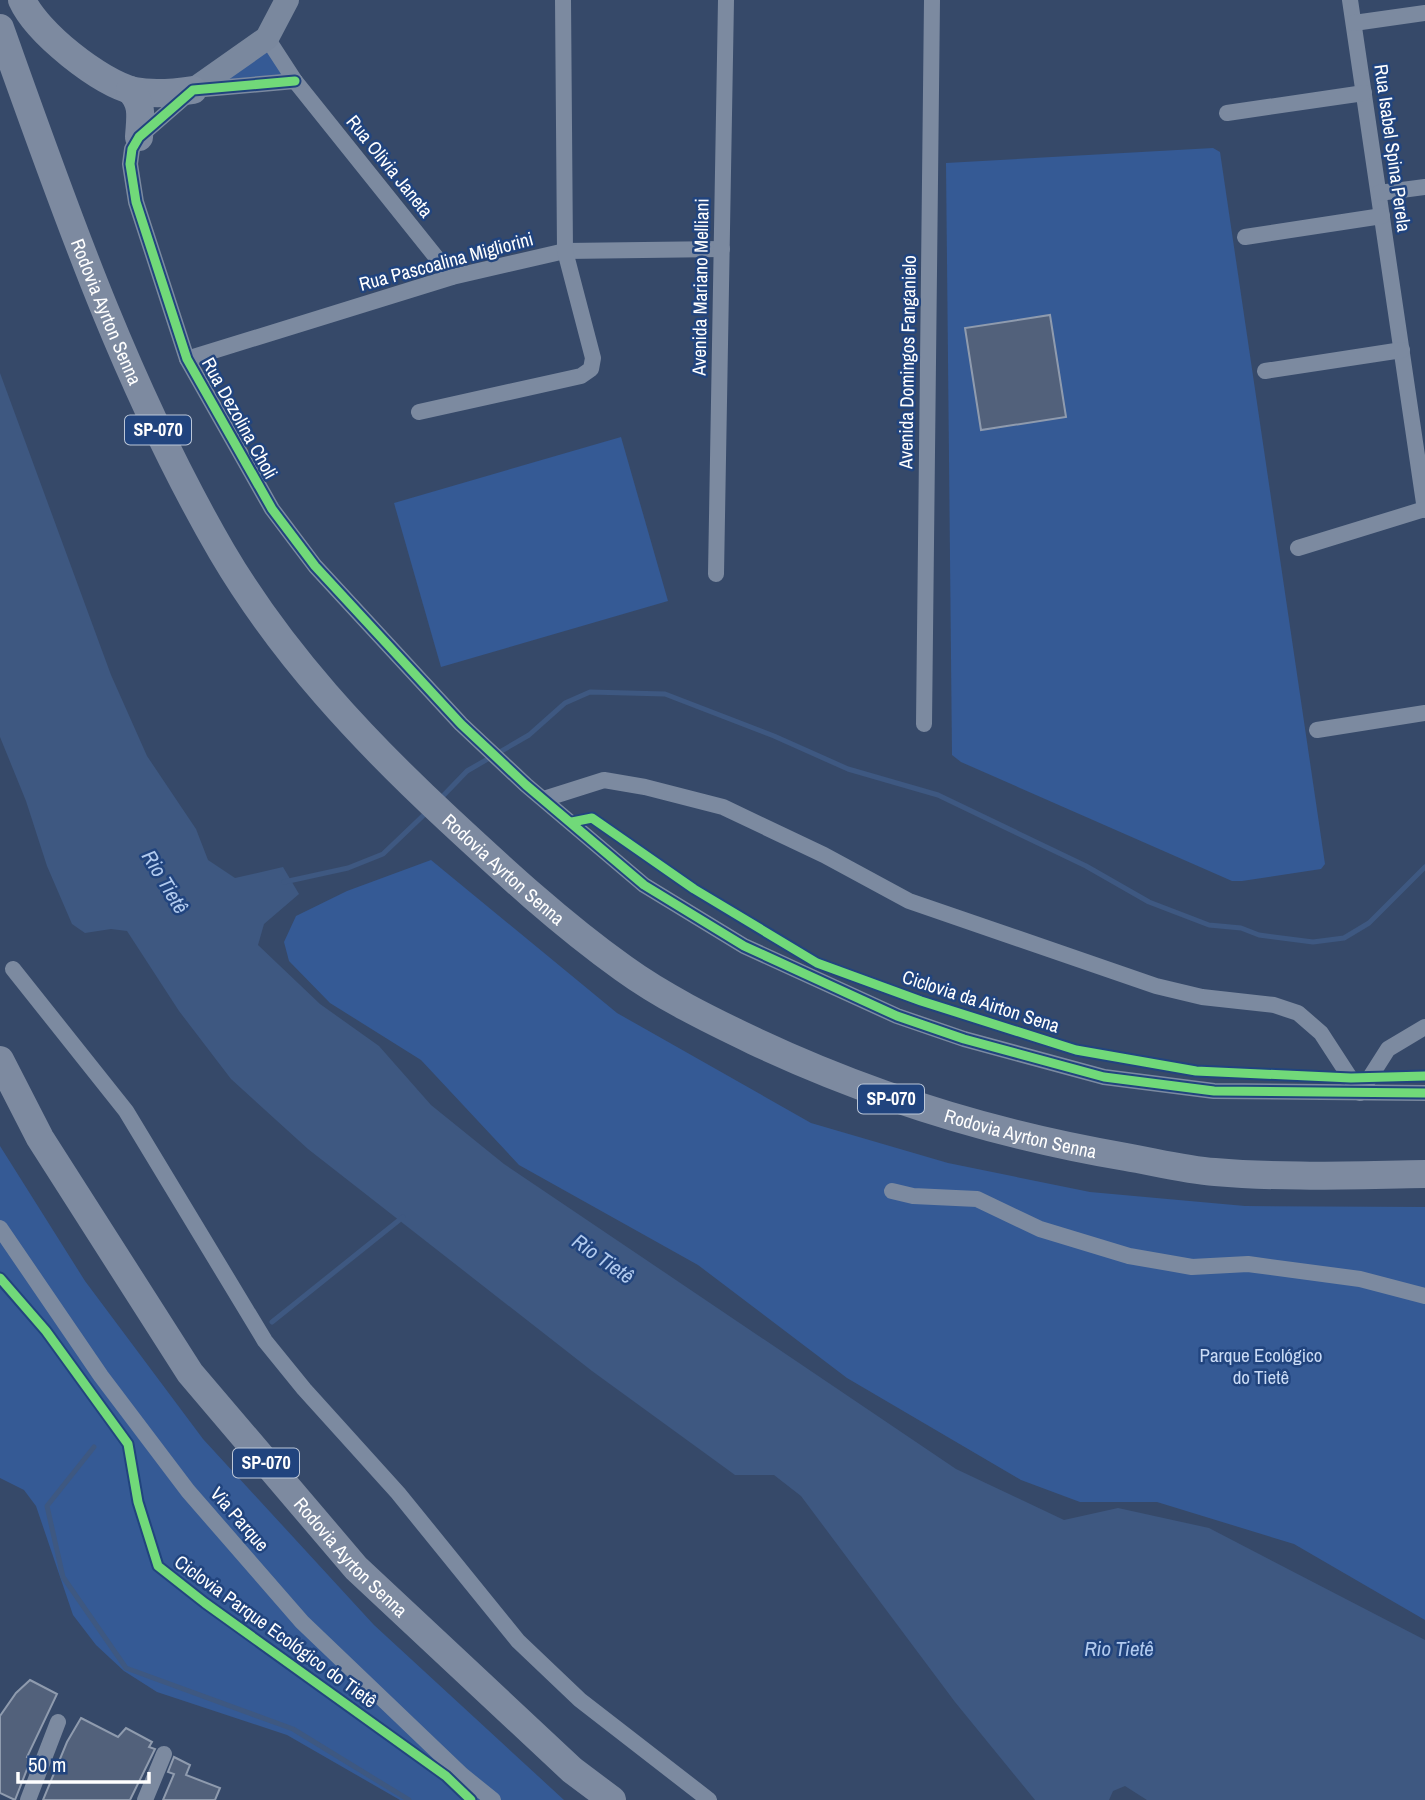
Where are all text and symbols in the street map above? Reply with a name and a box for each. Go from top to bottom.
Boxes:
street label: Rua Isabel Spina Perela [1368,63,1418,234]
street label: Rua Olivia Janeta [341,109,440,223]
street label: Avenida Mariano Melliani [685,198,715,377]
street label: Rua Pascoalina Migliorini [356,225,536,297]
street label: Rodovia Ayrton Senna [65,235,148,389]
street label: Avenida Domingos Fanganielo [892,255,922,470]
street label: Rua Dezolina Choli [196,353,284,483]
road number: SP-070 [125,416,191,444]
street label: Rodovia Ayrton Senna [437,808,571,931]
water label: Rio Tietê [135,844,196,919]
street label: Ciclovia da Airton Sena [899,963,1063,1039]
road number: SP-070 [858,1084,924,1114]
street label: Rodovia Ayrton Senna [941,1102,1099,1164]
water label: Rio Tietê [566,1227,640,1290]
park label: Parque Ecológico do Tietê [1200,1342,1323,1390]
road number: SP-070 [233,1448,299,1478]
street label: Via Parque [205,1481,275,1557]
street label: Rodovia Ayrton Senna [288,1491,414,1623]
street label: Ciclovia Parque Ecológico do Tietê [169,1549,383,1713]
water label: Rio Tietê [1084,1634,1154,1663]
scale bar [18,1741,149,1785]
text: 50 m [28,1750,66,1779]

